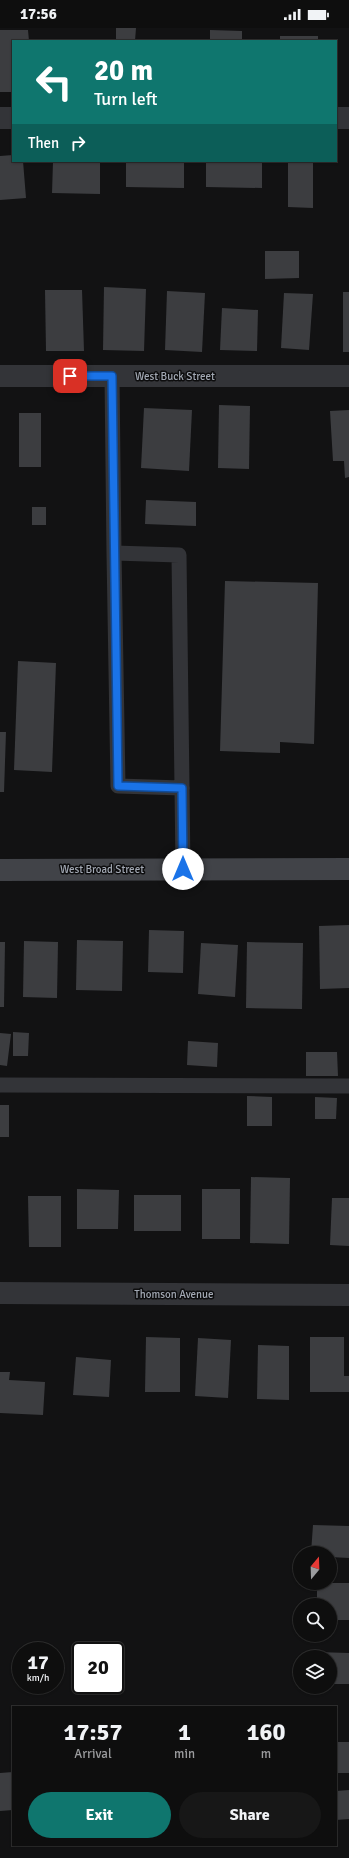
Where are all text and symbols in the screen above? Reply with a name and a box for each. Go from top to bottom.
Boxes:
text: 17:56 [20,5,57,23]
text: 20 m [94,54,153,88]
icon: left [28,56,80,108]
text: Turn left [94,88,157,110]
icon: right [67,132,89,154]
text: Then [28,134,59,152]
pin [53,359,87,393]
icon: arrive [59,365,81,387]
street label: West Buck Street [135,370,215,383]
position arrow [162,848,204,890]
street label: West Broad Street [60,863,144,876]
street label: Thomson Avenue [134,1288,214,1301]
north arrow [293,1546,337,1590]
map controls [293,1546,337,1694]
button: search [293,1598,337,1642]
speed limit sign: 20 [72,1642,124,1694]
text: 17 [27,1650,49,1675]
button: layers [293,1650,337,1694]
text: km/h [27,1672,49,1684]
text: 17:57 [64,1717,122,1747]
text: 1 [178,1717,191,1747]
text: 160 [247,1717,285,1747]
text: Arrival [74,1746,112,1762]
text: min [174,1746,195,1762]
text: m [261,1746,271,1762]
button: Exit [28,1792,171,1838]
button: Share [179,1792,321,1838]

